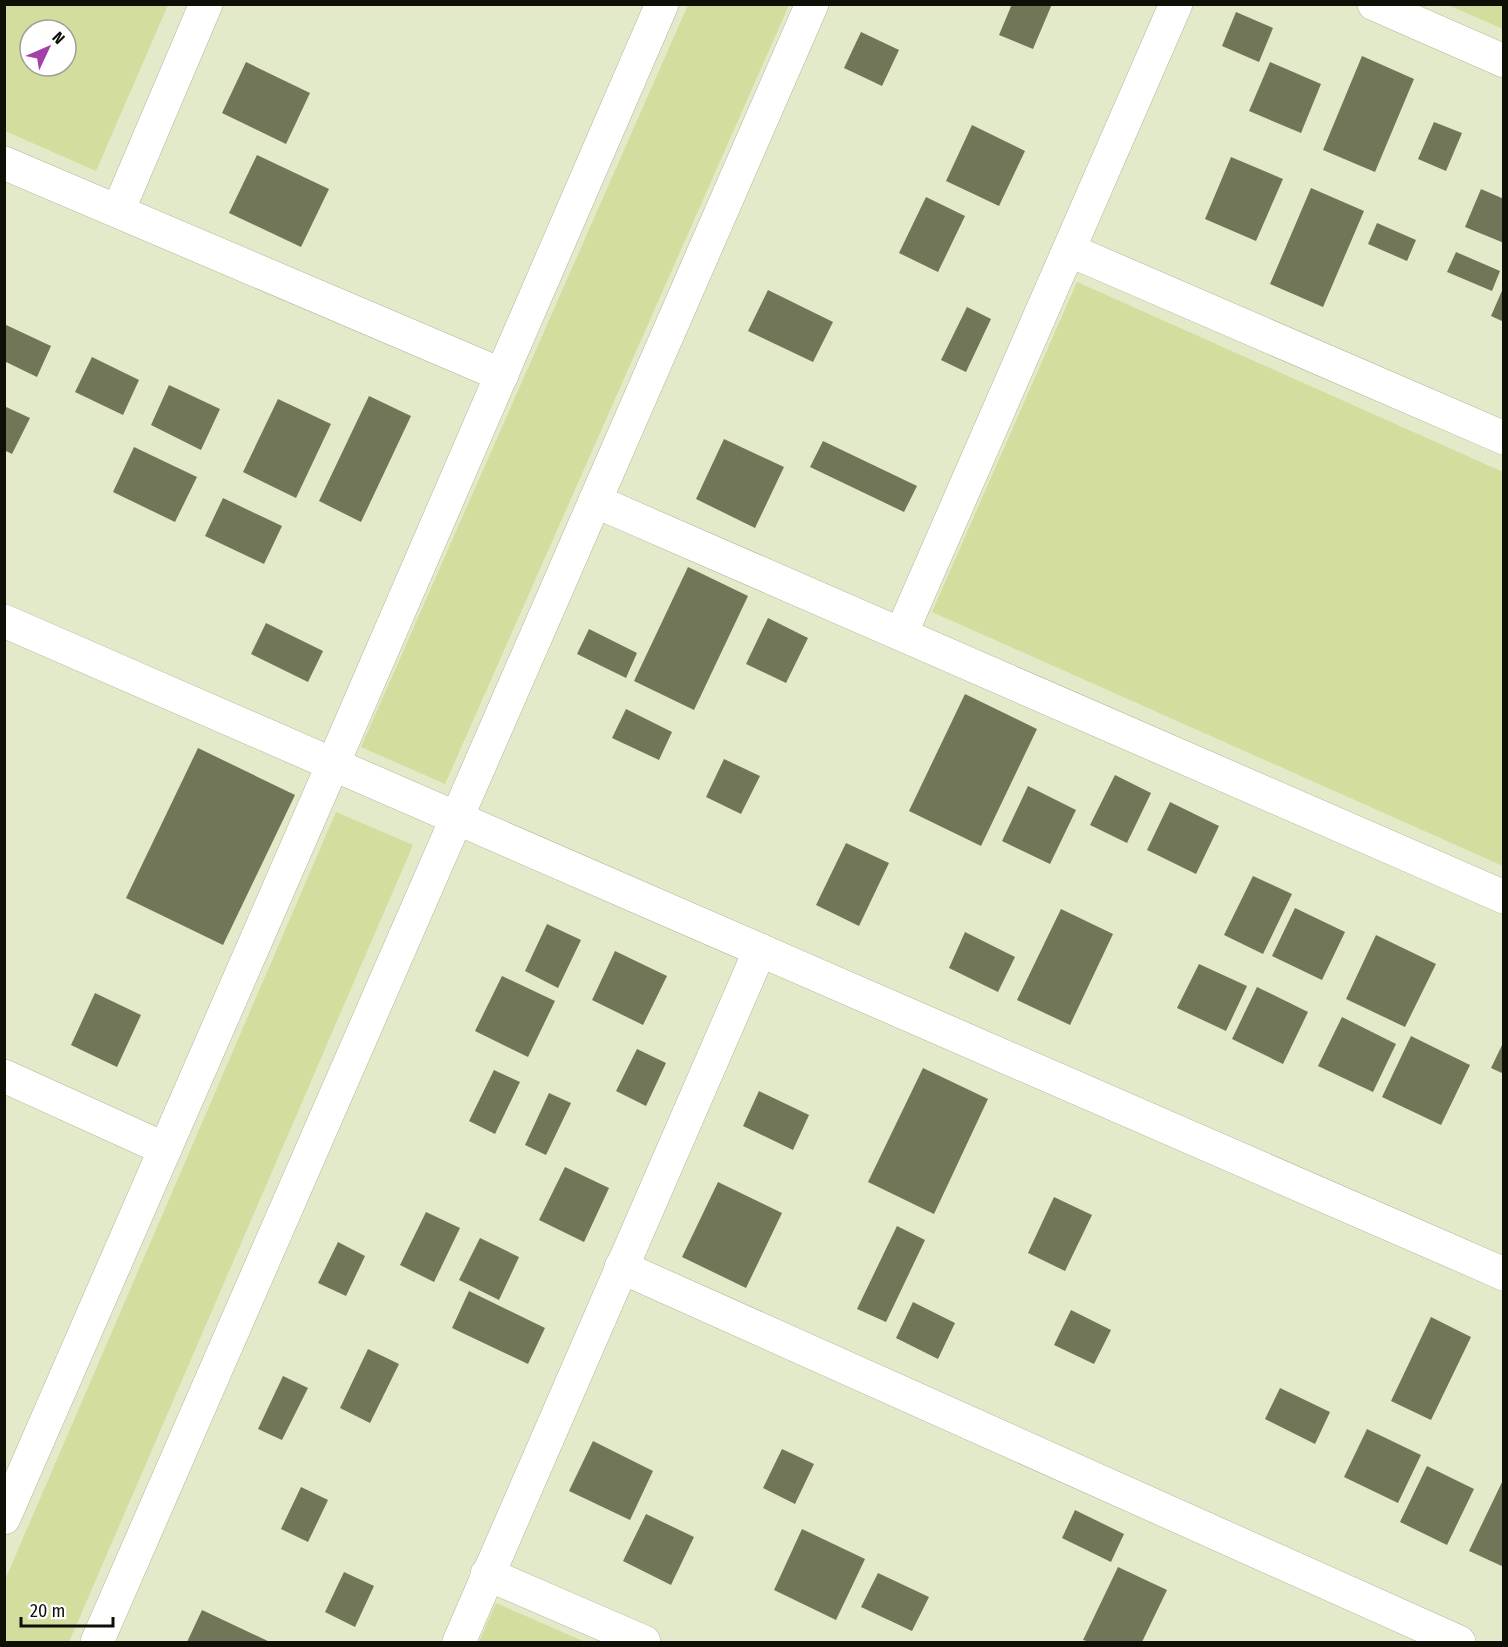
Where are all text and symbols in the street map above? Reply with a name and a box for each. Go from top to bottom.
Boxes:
north arrow [18,18,78,78]
text: N [48,28,69,48]
scale bar [21,1590,112,1628]
text: 20 m [30,1600,65,1622]

